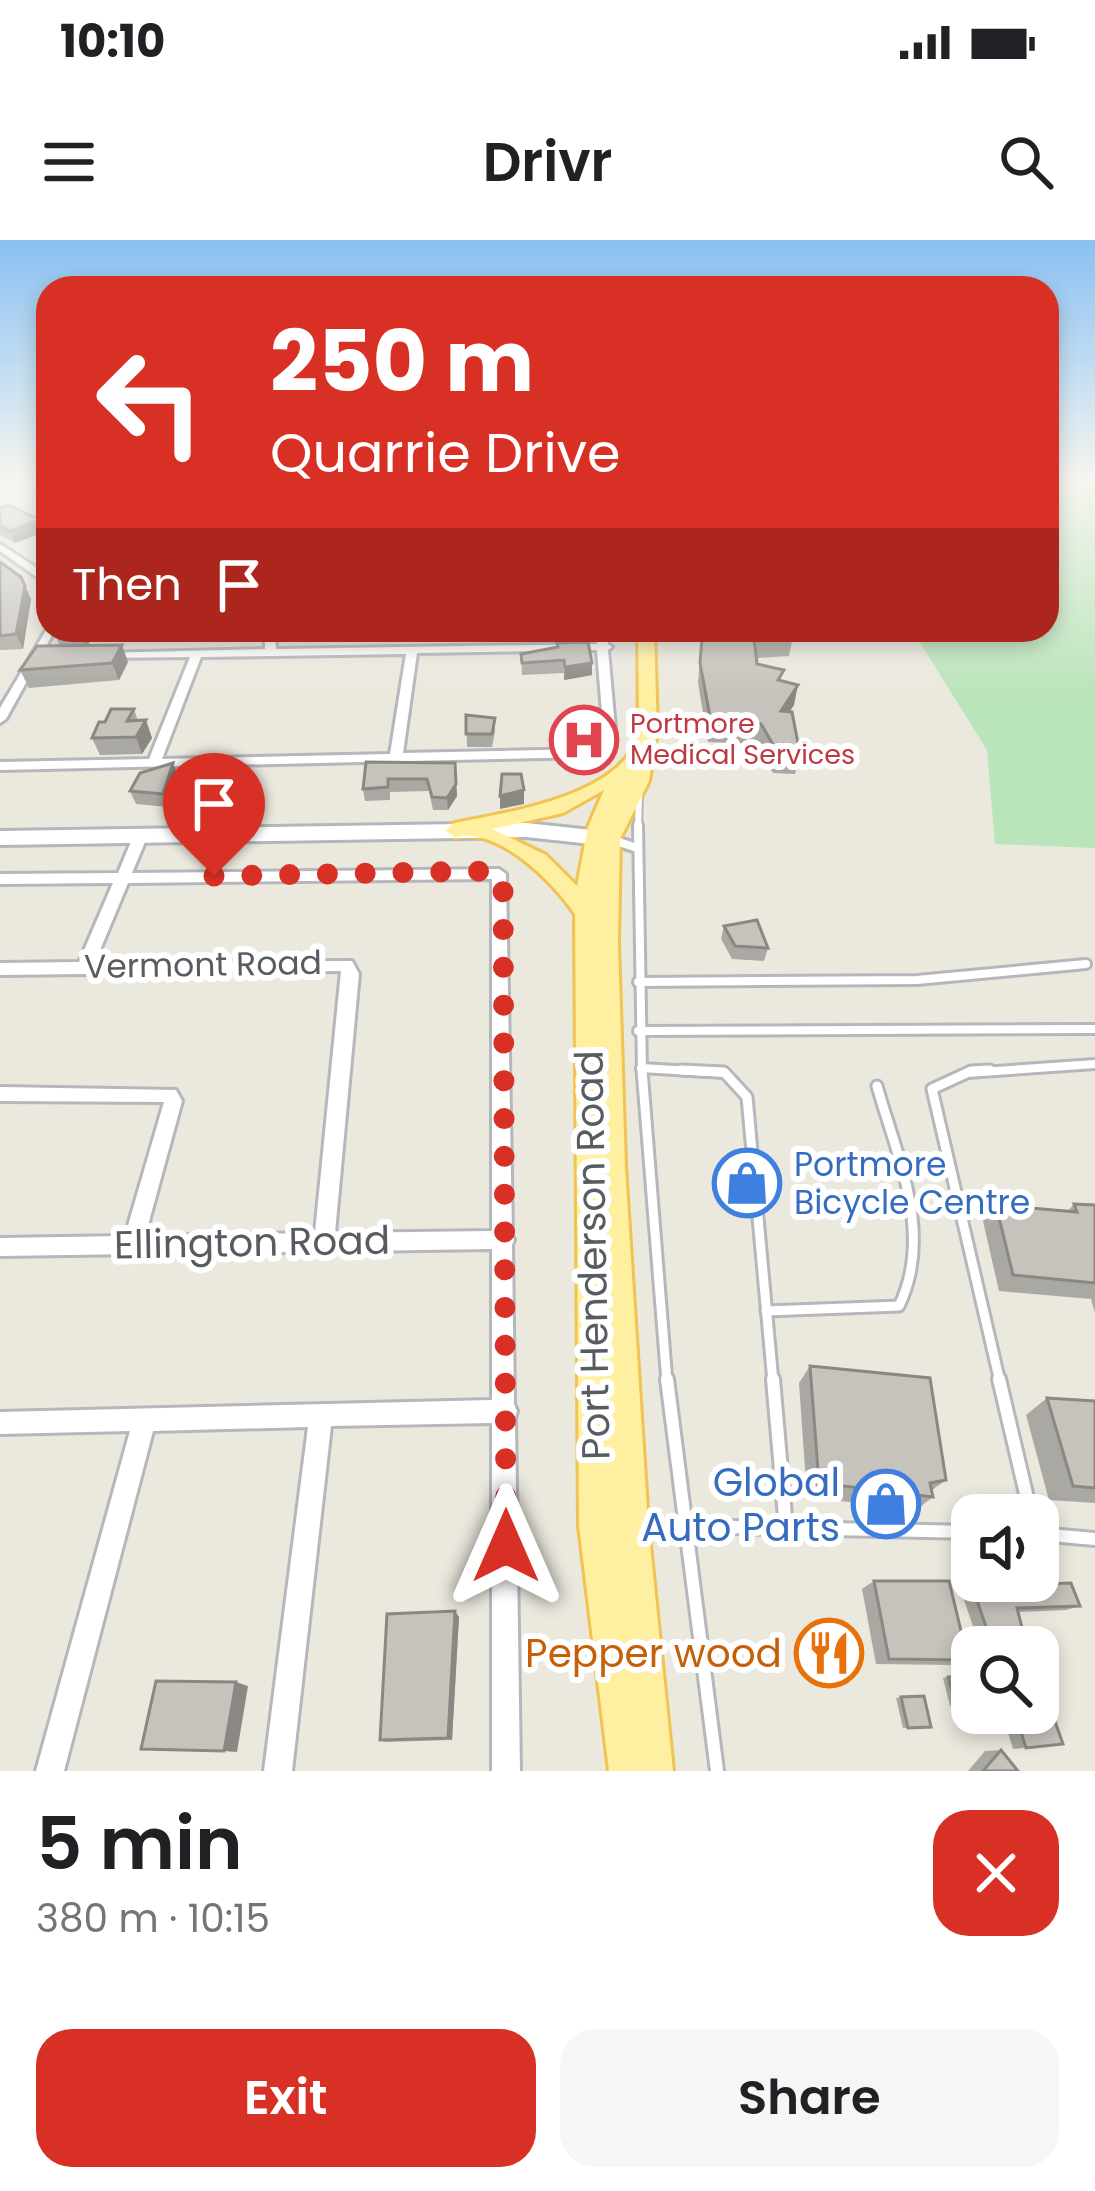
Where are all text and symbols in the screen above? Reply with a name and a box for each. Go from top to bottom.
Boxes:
text: 10:10 [60,10,165,73]
text: Drivr [483,124,612,200]
icon: menu [36,129,102,195]
icon: search [993,129,1059,195]
text: 250 m [270,303,534,420]
icon: left [72,324,228,480]
text: Quarrie Drive [270,415,620,491]
icon: arrive [206,552,272,618]
text: Then [72,553,182,616]
hospital icon: Portmore Medical Services [549,705,619,775]
place label: Portmore Medical Services [630,705,855,773]
pin [163,753,265,876]
icon: arrive [181,771,247,837]
street label: Vermont Road [84,939,322,990]
street label: Port Henderson Road [561,1050,624,1460]
place label: Portmore Bicycle Centre [794,1141,1030,1226]
shop icon: Portmore Bicycle Centre [712,1148,782,1218]
street label: Ellington Road [114,1213,390,1272]
place label: Global Auto Parts [641,1455,840,1555]
shop icon: Global Auto Parts [851,1469,921,1539]
position arrow [443,1483,569,1609]
map controls [951,1494,1059,1734]
button: sound [951,1494,1059,1602]
restaurant icon: Pepper wood [794,1618,864,1688]
place label: Pepper wood [525,1626,782,1681]
button: search [951,1626,1059,1734]
text: 5 min [36,1793,243,1894]
button: close [933,1810,1059,1936]
text: 380 m · 10:15 [36,1891,270,1946]
button: Exit [36,2029,536,2167]
button: Share [560,2029,1059,2167]

